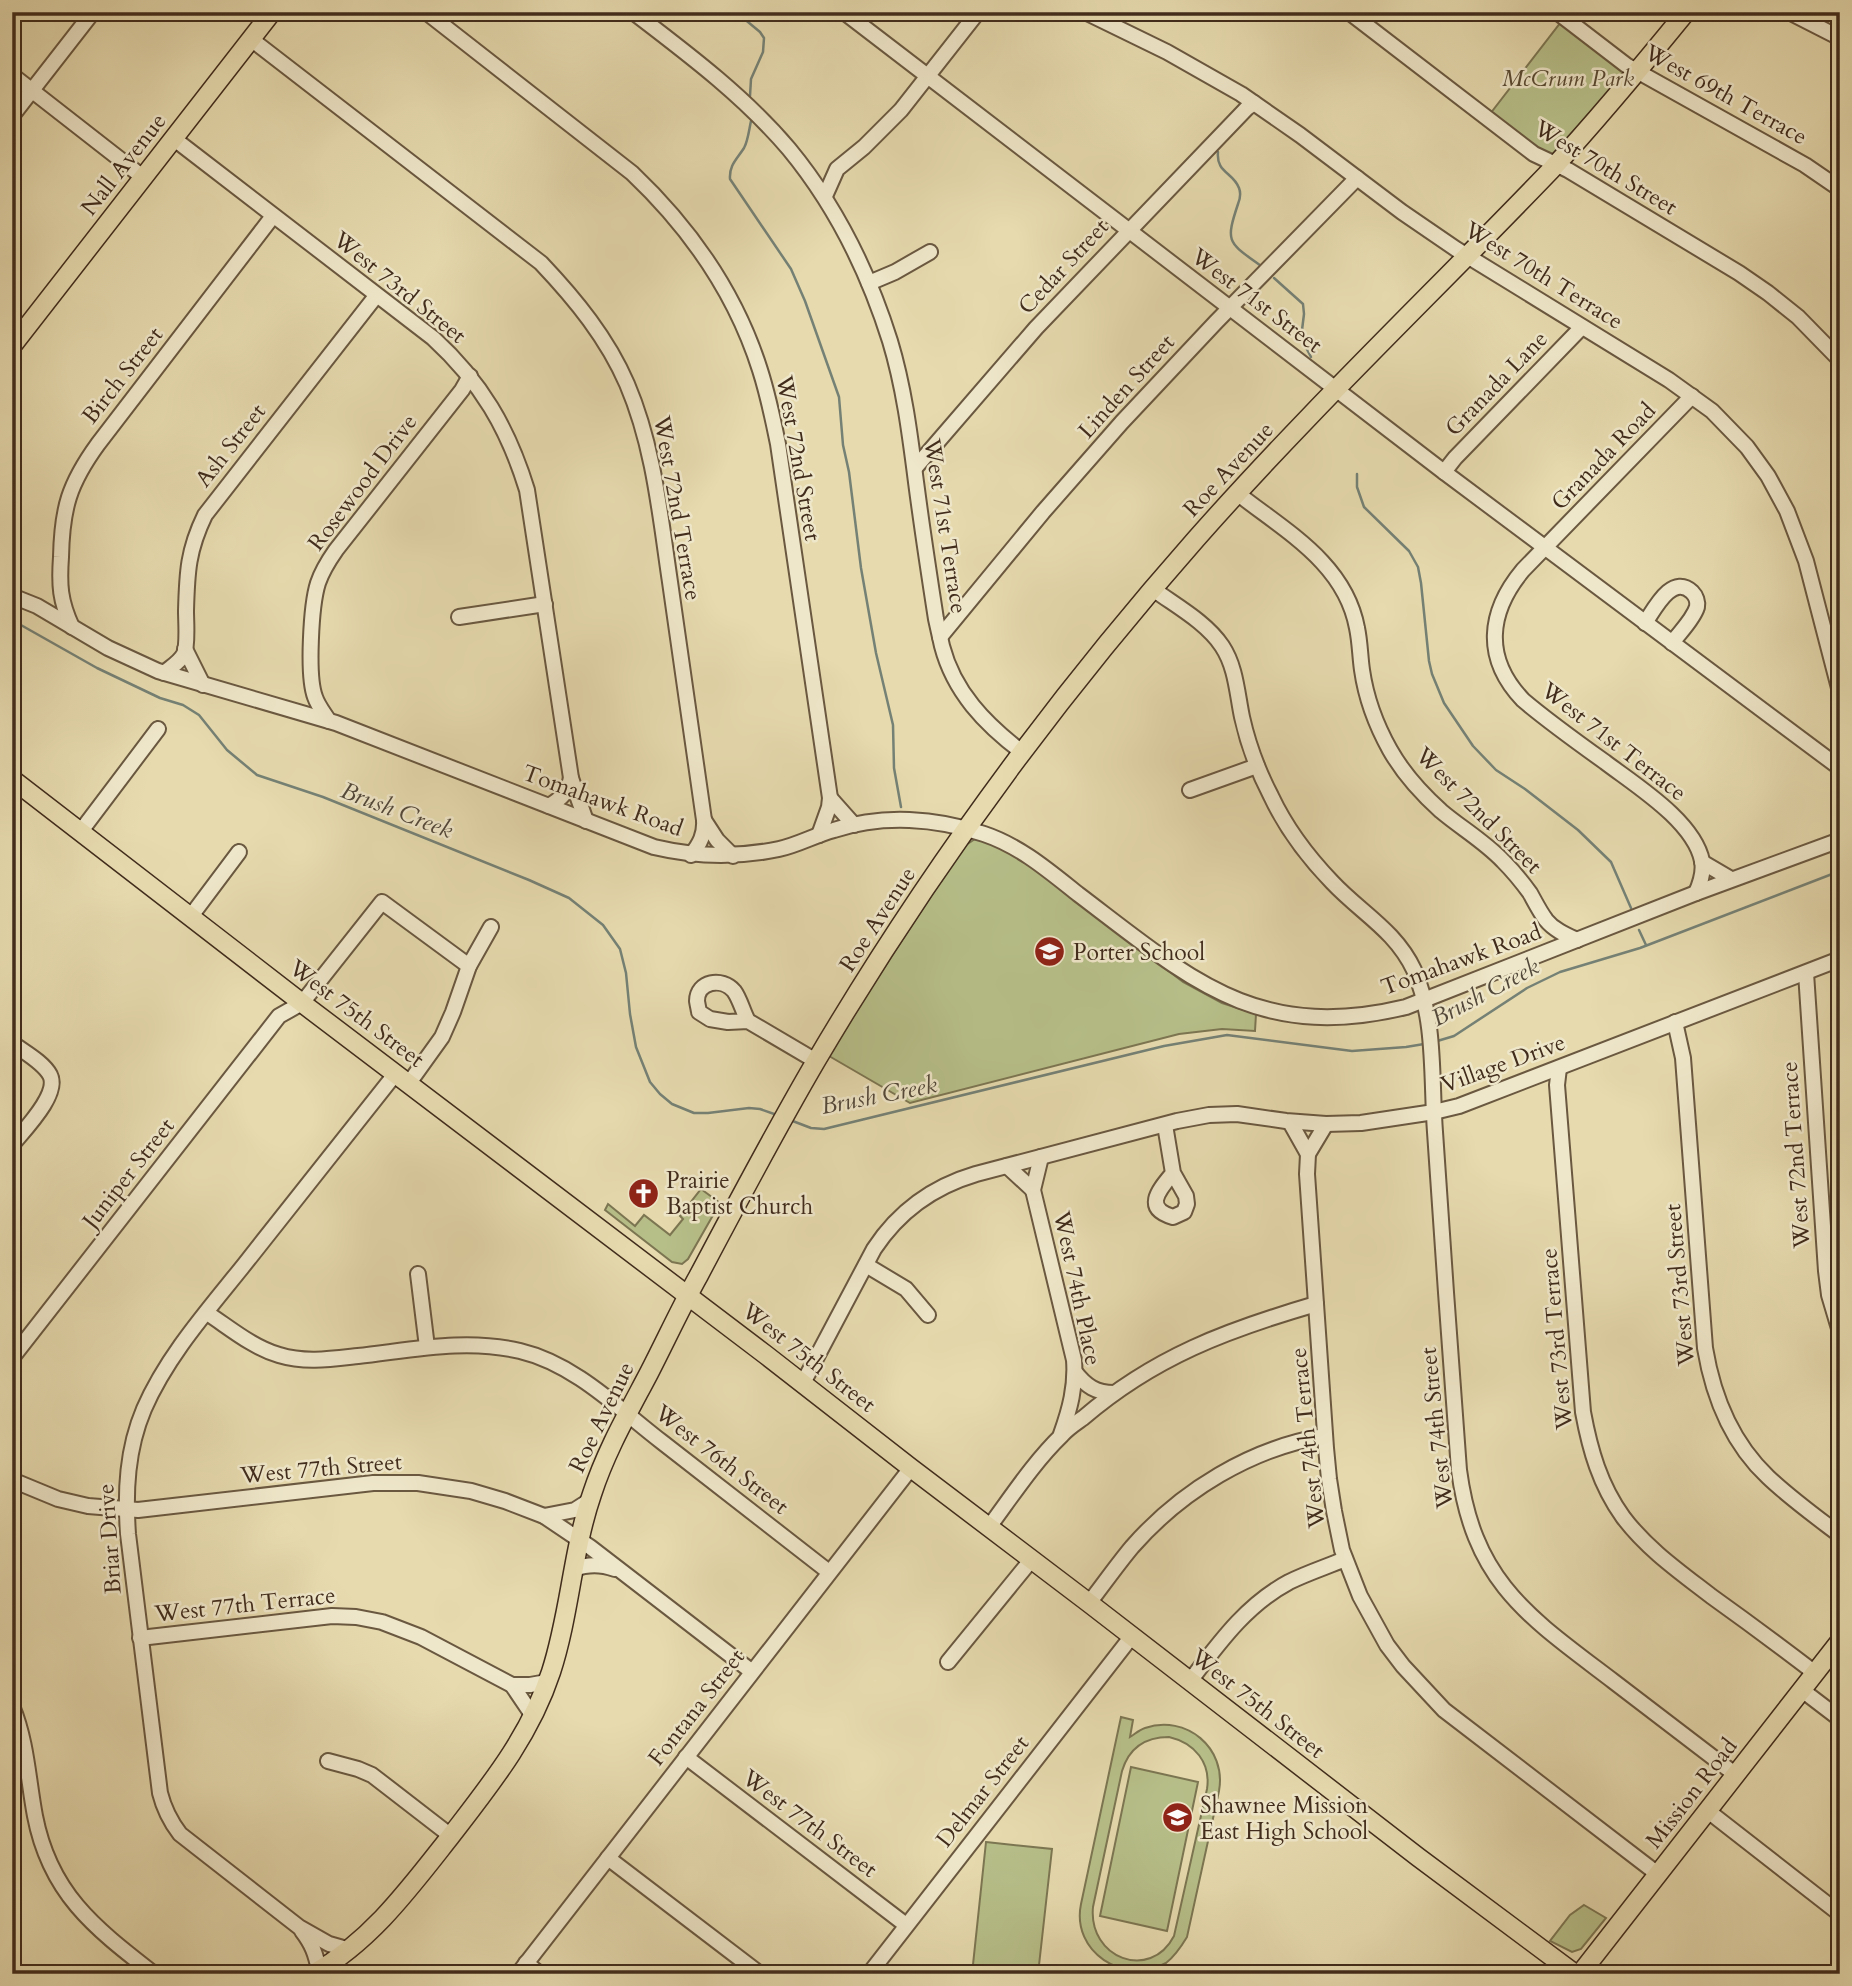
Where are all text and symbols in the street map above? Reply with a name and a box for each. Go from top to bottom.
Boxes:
street label: West 69th Terrace [1638,36,1813,152]
park label: McCrum Park [1502,63,1635,94]
street label: Nall Avenue [74,107,173,222]
street label: West 70th Street [1527,112,1683,222]
street label: Cedar Street [1011,212,1116,321]
street label: West 70th Terrace [1458,214,1629,337]
street label: West 73rd Street [326,224,473,351]
street label: West 71st Street [1184,240,1329,360]
street label: Birch Street [75,320,170,430]
street label: Granada Lane [1438,324,1554,443]
street label: Linden Street [1071,327,1182,445]
street label: West 72nd Street [769,372,828,543]
street label: Granada Road [1544,395,1663,517]
street label: Ash Street [188,397,273,494]
street label: Rosewood Drive [301,408,424,557]
street label: West 72nd Terrace [646,412,709,603]
street label: Roe Avenue [1176,415,1280,524]
street label: West 71st Terrace [916,435,975,616]
street label: West 71st Terrace [1534,674,1693,808]
street label: West 72nd Street [1408,740,1549,880]
street label: Tomahawk Road [518,757,688,844]
water label: Brush Creek [336,774,458,847]
street label: Roe Avenue [832,861,923,978]
street label: Tomahawk Road [1377,916,1546,1003]
school or university icon: Porter School [1033,935,1067,969]
place label: Porter School [1073,937,1205,968]
water label: Brush Creek [1426,950,1545,1035]
street label: West 75th Street [282,952,431,1075]
street label: Village Drive [1437,1027,1570,1100]
street label: West 72nd Terrace [1774,1061,1818,1250]
water label: Brush Creek [818,1068,940,1123]
street label: Juniper Street [74,1112,181,1237]
place label: Prairie Baptist Church [666,1165,813,1222]
church icon: Prairie Baptist Church [626,1176,660,1210]
street label: West 73rd Street [1657,1203,1702,1368]
street label: West 74th Place [1046,1207,1109,1368]
street label: West 73rd Terrace [1533,1247,1580,1432]
street label: West 75th Street [735,1295,882,1419]
street label: West 74th Terrace [1283,1346,1333,1531]
street label: West 74th Street [1413,1346,1460,1511]
street label: Roe Avenue [561,1357,642,1478]
street label: West 76th Street [648,1397,795,1521]
street label: West 77th Street [238,1446,403,1491]
street label: Briar Drive [90,1483,129,1595]
street label: West 77th Terrace [152,1580,337,1630]
street label: West 75th Street [1184,1641,1331,1765]
street label: Fontana Street [641,1642,752,1772]
street label: Delmar Street [929,1729,1036,1854]
street label: Mission Road [1638,1731,1745,1855]
street label: West 77th Street [735,1762,884,1885]
place label: Shawnee Mission East High School [1200,1790,1368,1847]
school or university icon: Shawnee Mission East High School [1160,1801,1194,1835]

